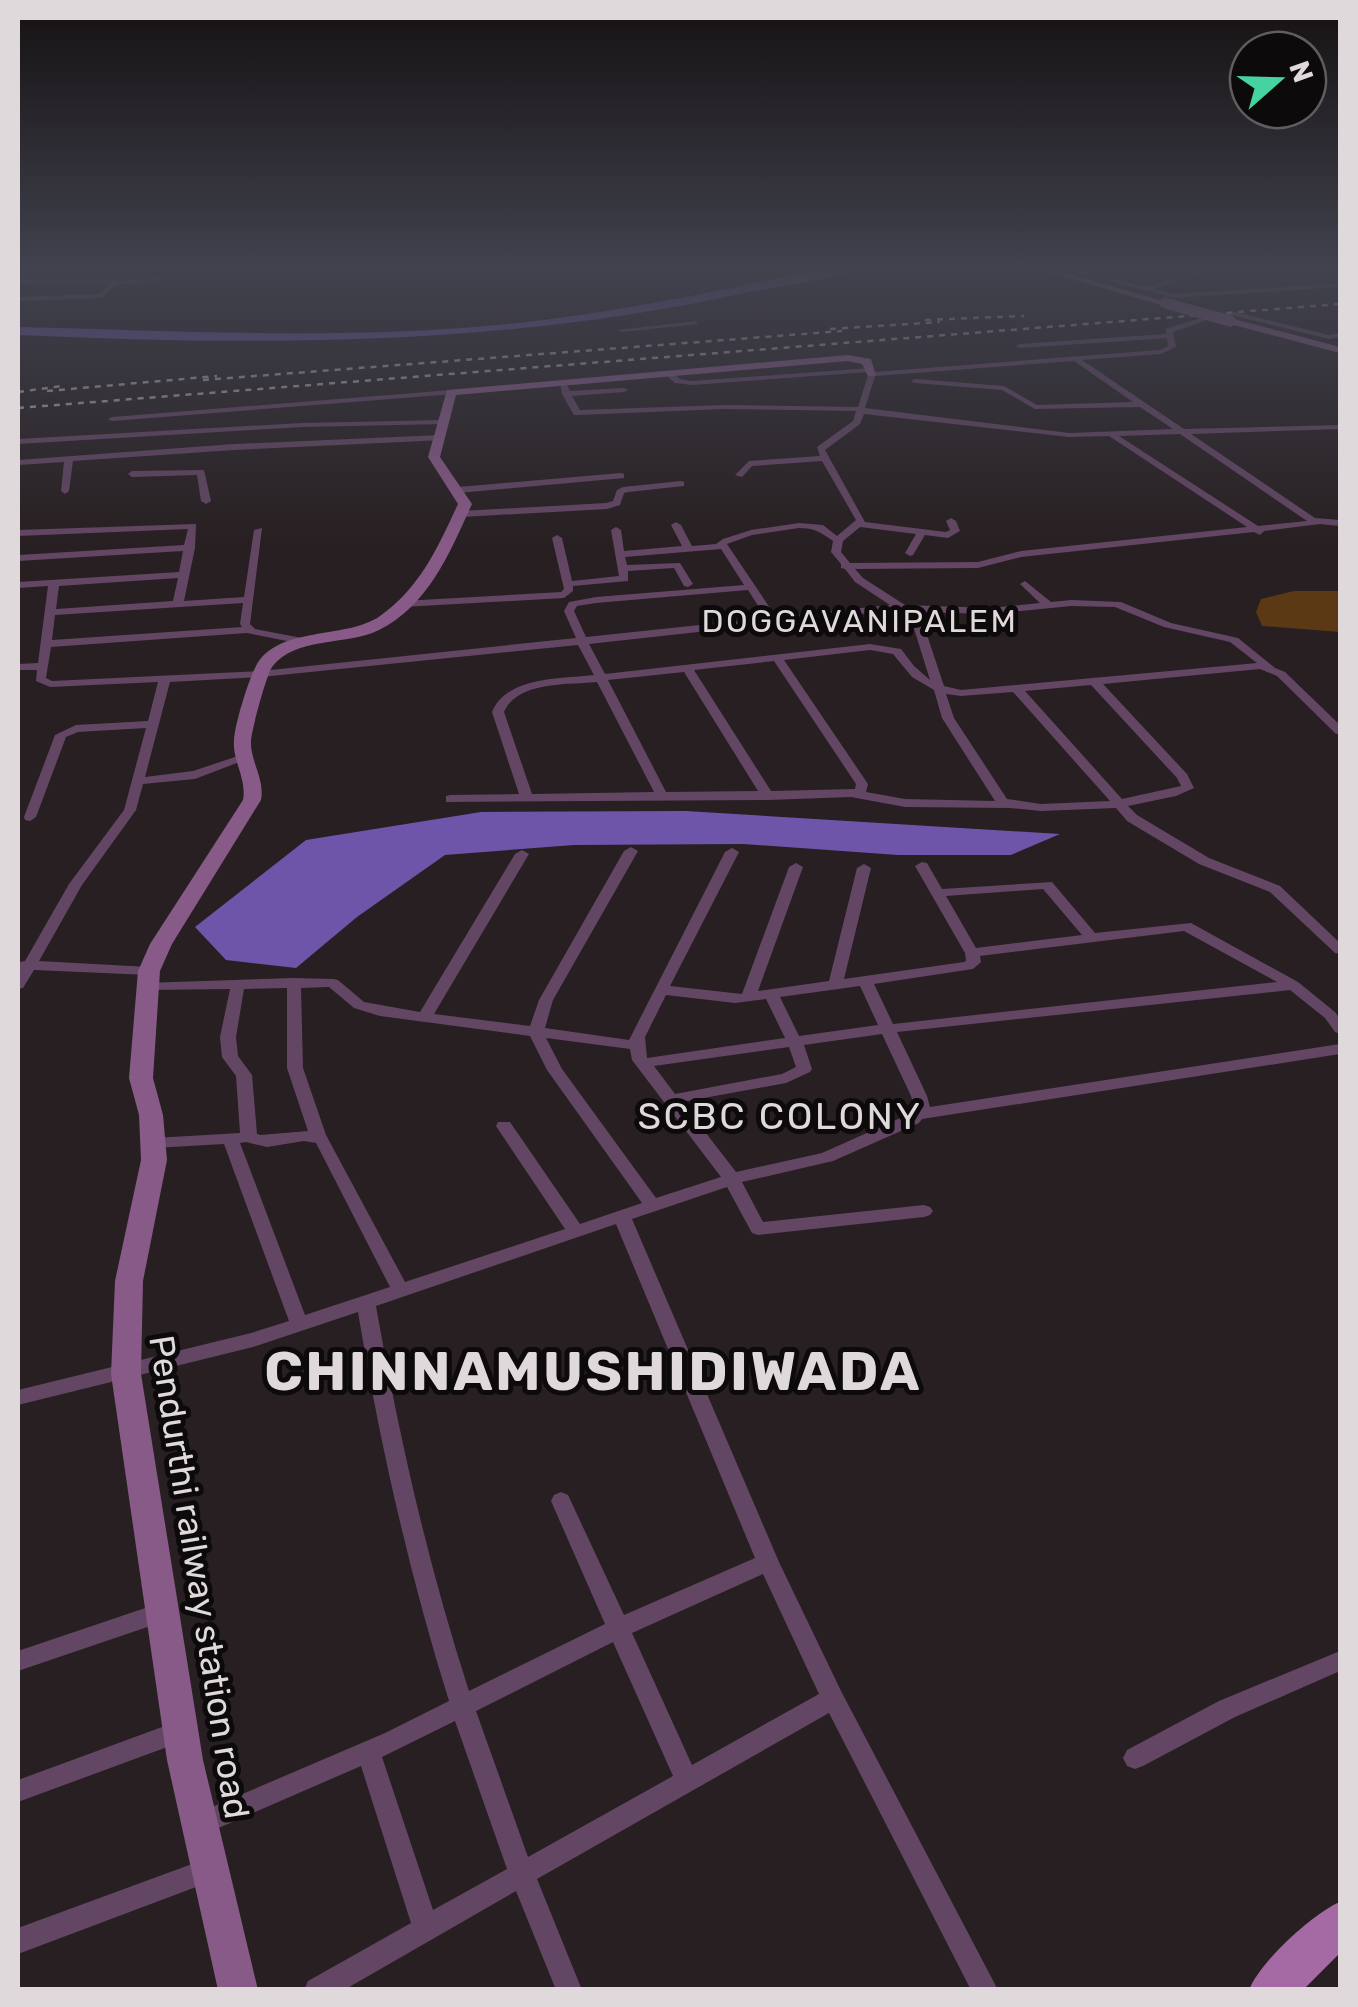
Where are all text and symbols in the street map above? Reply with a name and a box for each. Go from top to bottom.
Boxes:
north arrow [1228,30,1328,130]
text: N [1282,57,1320,87]
district label: DOGGAVANIPALEM [701,602,1019,640]
district label: SCBC COLONY [637,1093,923,1139]
street label: Pendurthi railway station road [140,1332,258,1822]
district label: CHINNAMUSHIDIWADA [264,1339,922,1404]

